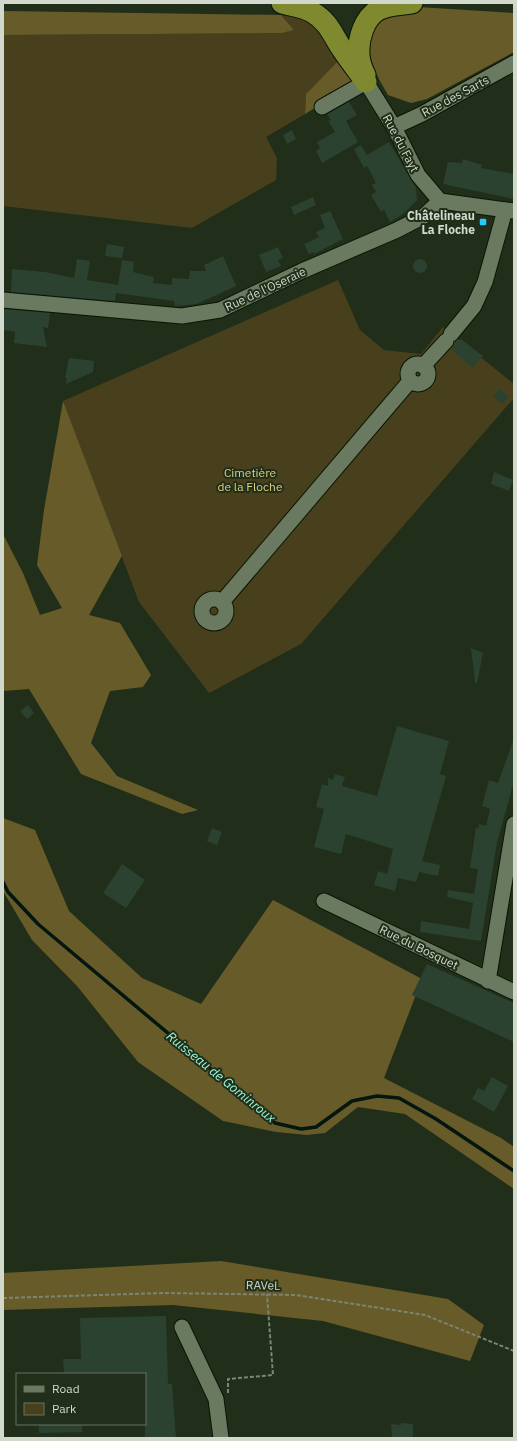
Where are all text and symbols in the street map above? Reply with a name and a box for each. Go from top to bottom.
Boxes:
street label: Rue des Sarts [419,72,491,120]
street label: Rue du Fayt [380,112,422,174]
place label: Châtelineau La Floche [407,208,475,237]
marker: Châtelineau La Floche [478,217,488,227]
street label: Rue de l'Oseraie [222,264,308,314]
park label: Cimetière de la Floche [217,465,283,494]
street label: Rue du Bosquet [377,922,461,972]
water label: Ruisseau de Gominroux [163,1028,280,1127]
street label: RAVeL [246,1277,280,1293]
legend [16,1373,146,1425]
text: Road [52,1381,80,1396]
text: Park [52,1401,77,1416]

